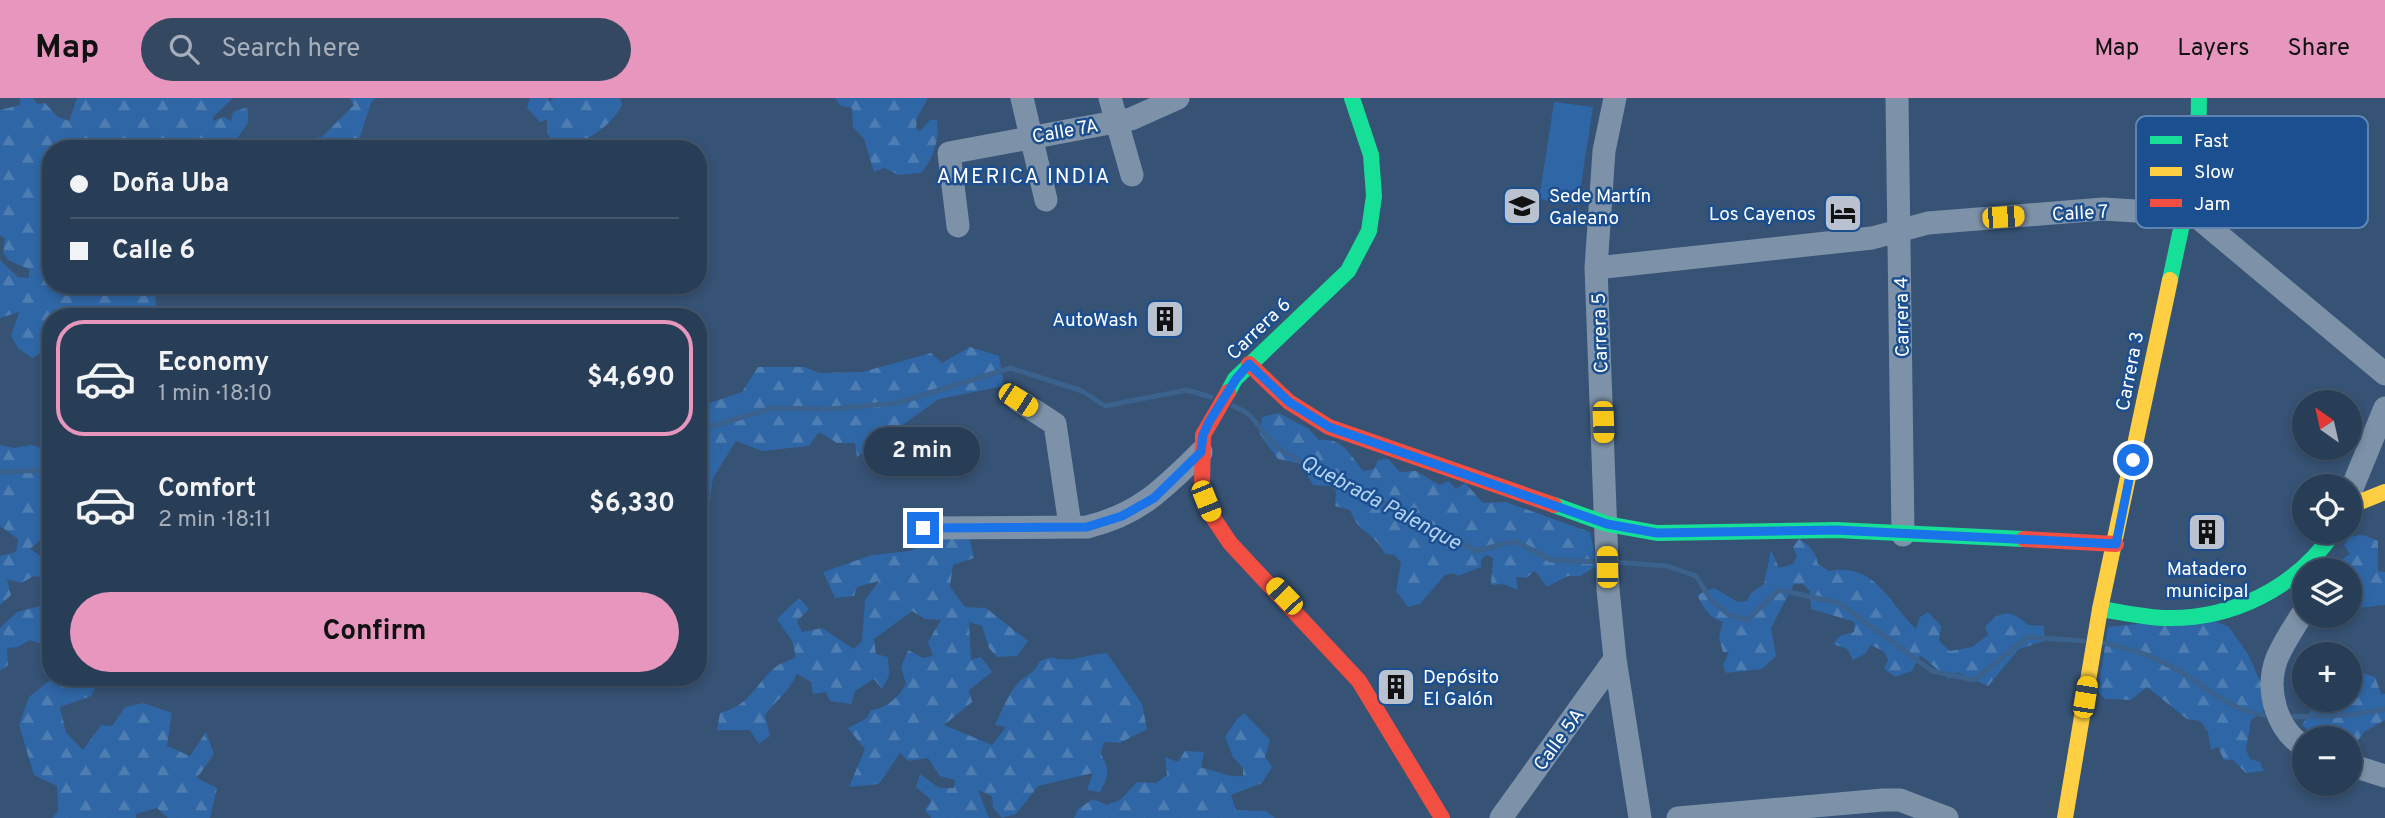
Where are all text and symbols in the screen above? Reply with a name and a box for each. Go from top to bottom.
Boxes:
search box [141,18,631,81]
text: Map [35,28,99,70]
icon: search [165,30,203,68]
text: Search here [221,33,360,66]
text: Map [2094,34,2139,64]
text: Layers [2177,34,2249,64]
text: Share [2287,34,2350,64]
street label: Calle 7A [1030,114,1100,150]
legend [2136,116,2368,228]
text: Fast [2194,130,2229,154]
text: Slow [2194,161,2234,185]
district label: AMERICA INDIA [936,164,1112,191]
text: Doña Uba [112,168,229,201]
school or university icon: Sede Martín Galeano [1501,185,1543,227]
place label: Sede Martín Galeano [1549,185,1651,231]
hotel icon: Los Cayenos [1822,192,1864,234]
text: Jam [2194,193,2231,217]
street label: Calle 7 [2051,201,2109,227]
place label: Los Cayenos [1709,203,1816,227]
car [1982,205,2025,229]
text: Calle 6 [112,235,195,268]
street label: Carrera 4 [1890,277,1916,357]
street label: Carrera 5 [1588,292,1614,374]
street label: Carrera 6 [1222,293,1296,366]
building icon: AutoWash [1144,298,1186,340]
place label: AutoWash [1052,309,1138,333]
street label: Carrera 3 [2112,330,2150,413]
icon: car [74,347,137,410]
text: Economy [158,347,269,380]
text: $4,690 [587,362,675,395]
text: 1 min · 18:10 [158,380,272,409]
car [995,380,1042,420]
north arrow [2292,390,2362,460]
map controls [2292,390,2362,796]
car [1592,401,1615,443]
callout: 2 min [865,426,981,476]
text: 2 min [892,437,952,466]
route start [2117,444,2149,476]
water label: Quebrada Palenque [1295,450,1466,558]
icon: car [74,473,137,536]
text: Comfort [158,473,256,506]
button: locate [2292,474,2362,544]
car [1189,478,1224,524]
text: $6,330 [589,488,675,521]
text: 2 min · 18:11 [158,506,272,535]
building icon: Matadero municipal [2186,511,2228,553]
route end [907,512,939,544]
car [1597,546,1618,588]
place label: Matadero municipal [2166,558,2248,604]
button: layers [2292,558,2362,628]
car [1262,574,1307,618]
button: Confirm [70,592,679,672]
button: + [2292,642,2362,712]
building icon: Depósito El Galón [1375,666,1417,708]
place label: Depósito El Galón [1423,666,1499,712]
car [2072,675,2099,719]
street label: Calle 5A [1529,704,1590,776]
button: − [2292,726,2362,796]

